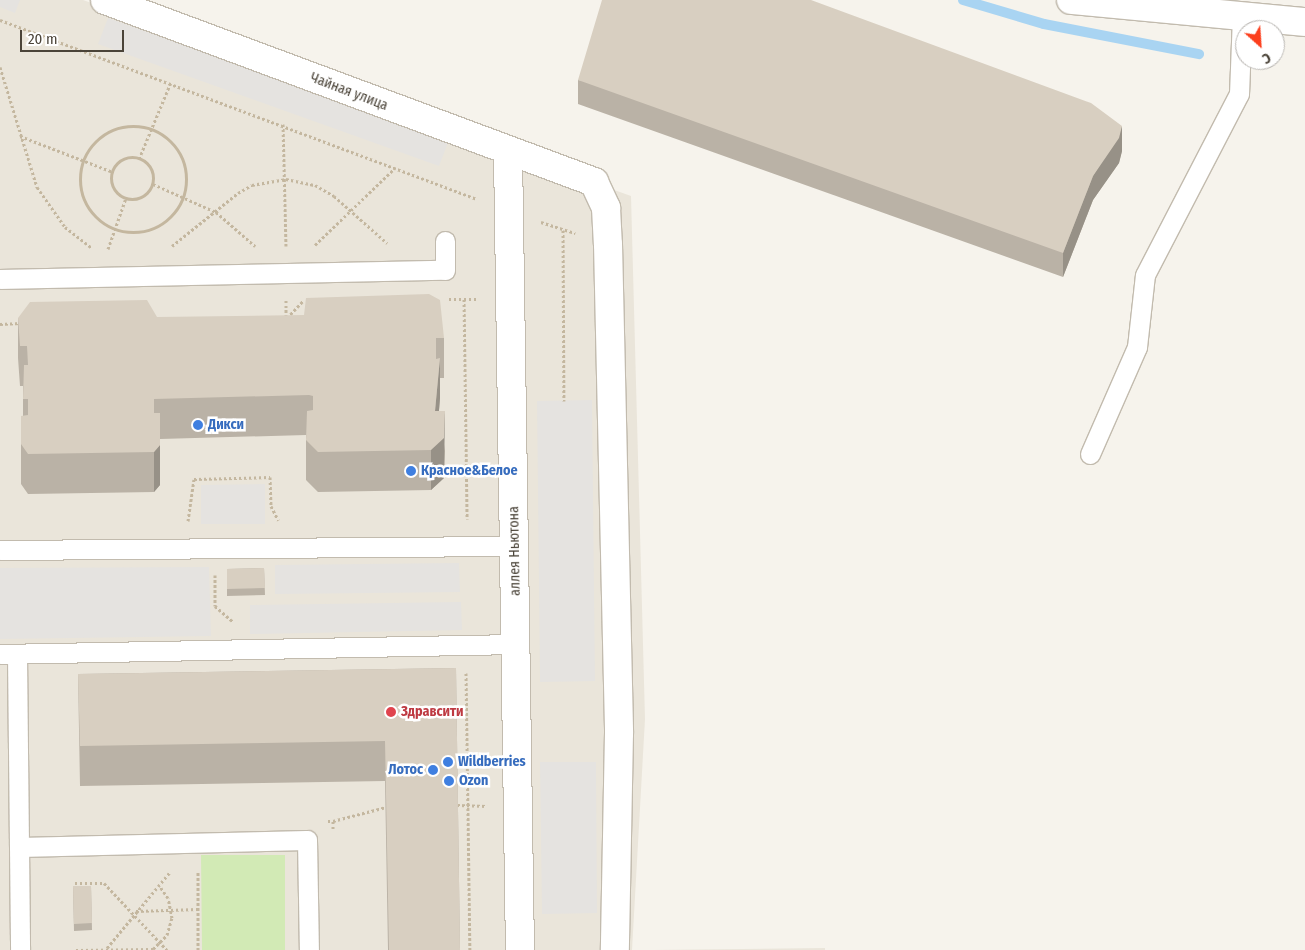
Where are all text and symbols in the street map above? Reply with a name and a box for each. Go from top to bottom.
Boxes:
scale bar [22,20,126,52]
north arrow [1235,20,1285,70]
text: 20 m [28,30,58,48]
text: С [1259,49,1273,67]
street label: Чайная улица [308,70,390,114]
place label: Дикси [208,417,244,433]
marker: Дикси [192,419,204,431]
place label: Красное&Белое [421,463,518,479]
marker: Красное&Белое [405,465,417,477]
street label: аллея Ньютона [506,506,524,596]
place label: Здравсити [401,704,463,720]
marker: Здравсити [385,706,397,718]
place label: Wildberries [458,754,526,770]
marker: Wildberries [442,756,454,768]
place label: Лотос [388,762,423,778]
marker: Лотос [427,764,439,776]
place label: Ozon [459,773,488,789]
marker: Ozon [443,775,455,787]

